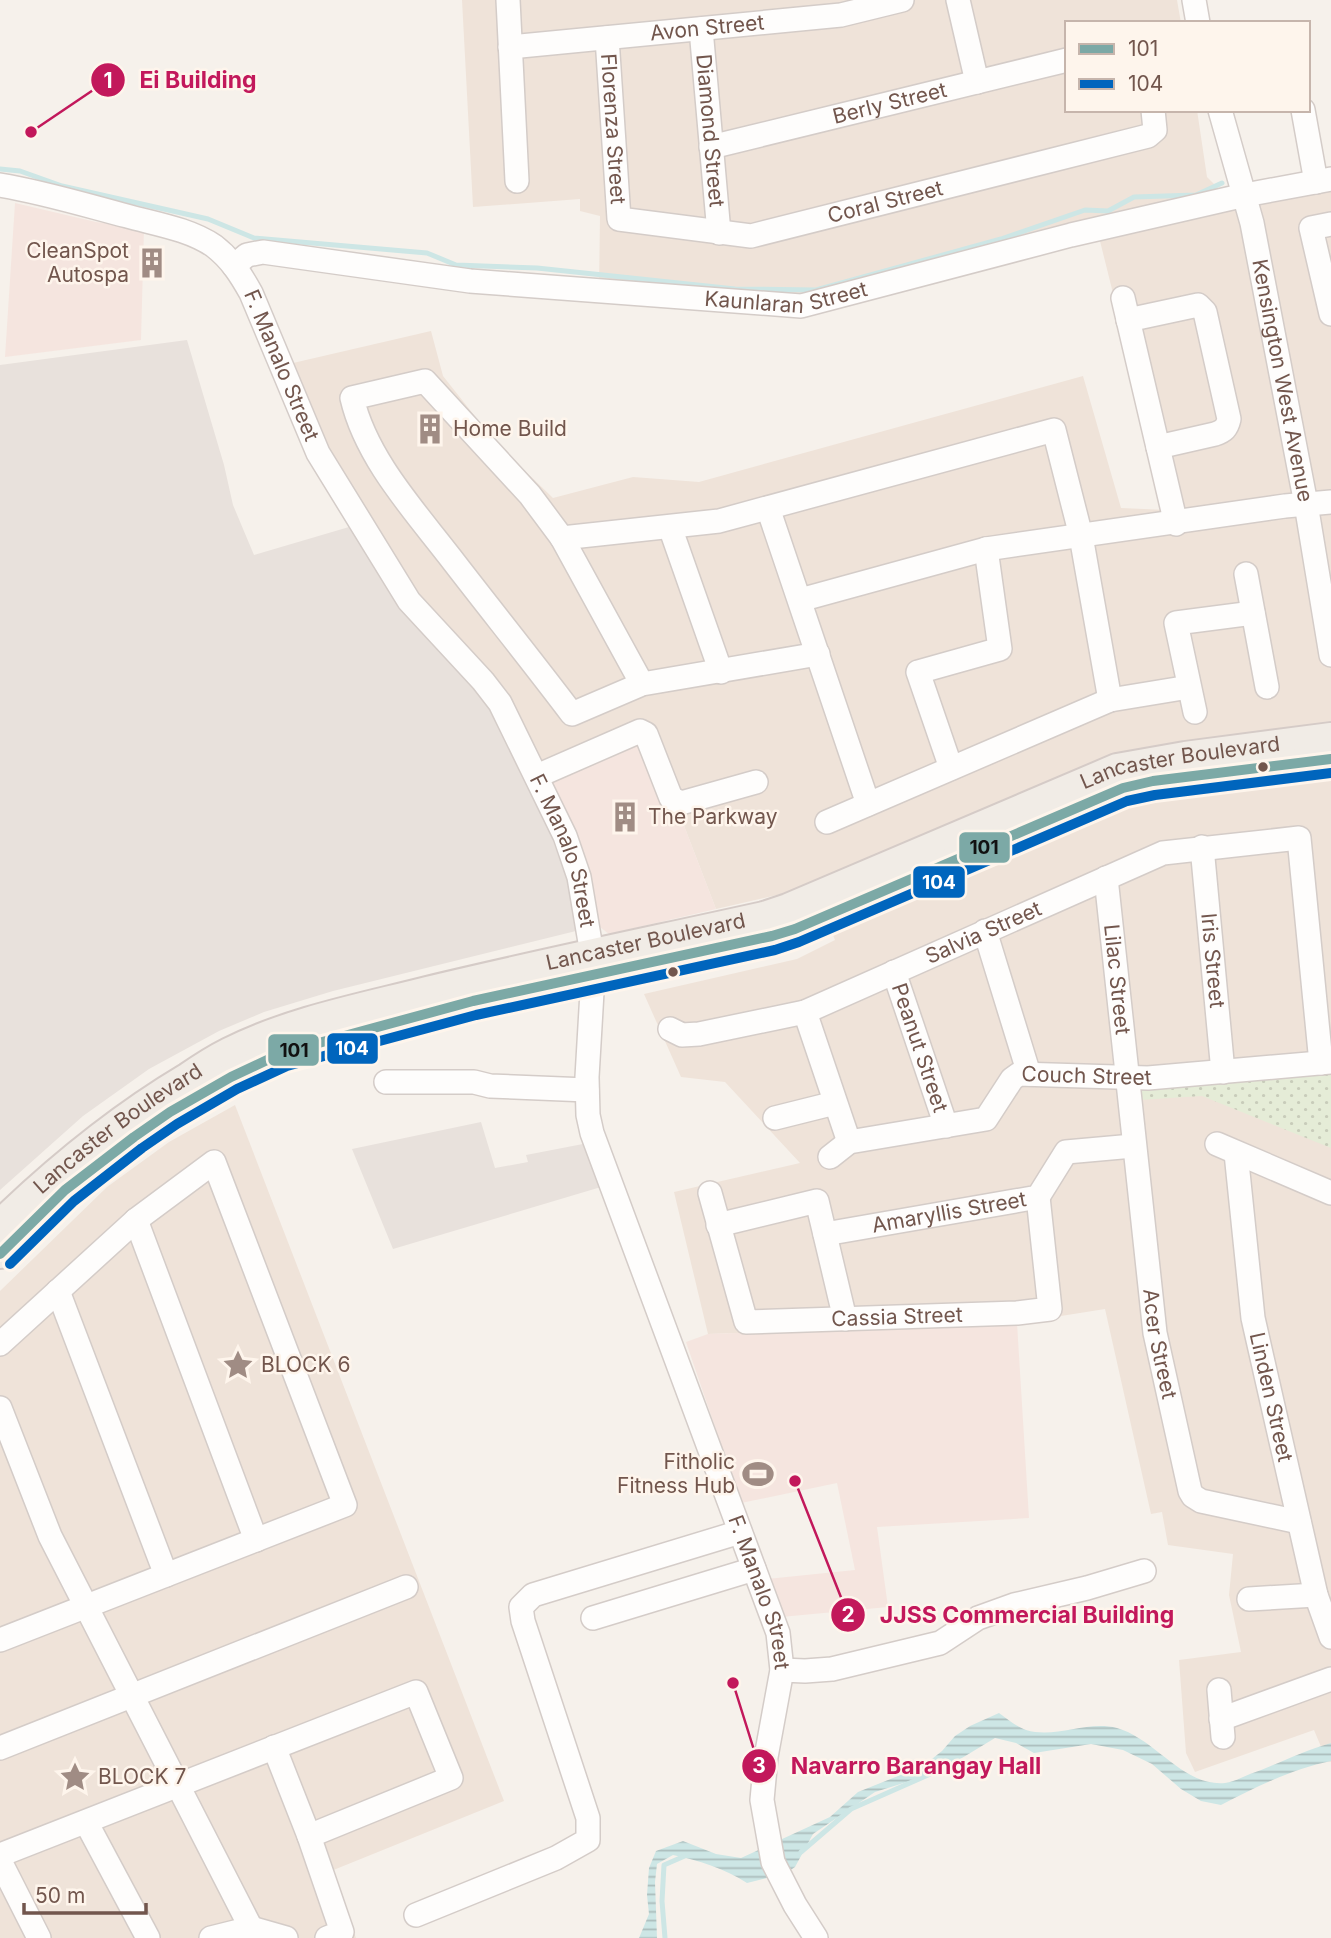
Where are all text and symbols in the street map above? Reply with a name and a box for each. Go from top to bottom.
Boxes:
street label: Avon Street [649,9,765,45]
legend [1065,21,1310,112]
text: 101 [1128,36,1158,61]
street label: Florenza Street [596,53,631,205]
street label: Diamond Street [691,53,730,208]
callout: Ei Building [91,58,271,102]
text: Ei Building [139,66,257,94]
text: 1 [103,68,113,93]
text: 104 [1128,71,1163,96]
street label: Berly Street [830,77,949,129]
street label: Coral Street [825,175,946,228]
place label: CleanSpot Autospa [26,238,129,287]
building icon: CleanSpot Autospa [135,246,169,280]
street label: Kensington West Avenue [1247,257,1318,504]
street label: Kaunlaran Street [704,276,870,318]
street label: F. Manalo Street [239,286,325,445]
building icon: Home Build [413,412,447,446]
place label: Home Build [453,416,567,441]
street label: Lancaster Boulevard [1076,731,1282,794]
unlabelled marker [1256,760,1270,774]
street label: F. Manalo Street [525,770,600,929]
building icon: The Parkway [608,800,642,834]
place label: The Parkway [648,804,778,829]
line badge: 101 [958,831,1011,864]
text: 101 [969,836,999,859]
line badge: 104 [912,865,966,899]
text: 104 [922,871,956,894]
street label: Salvia Street [921,896,1045,969]
street label: Lancaster Boulevard [543,907,748,975]
street label: Iris Street [1196,912,1230,1009]
street label: Lilac Street [1099,923,1136,1036]
unlabelled marker [666,965,680,979]
street label: Peanut Street [887,980,953,1115]
line badge: 104 [326,1032,379,1065]
line badge: 101 [267,1033,320,1067]
text: 104 [335,1037,369,1060]
text: 101 [279,1039,309,1062]
street label: Lancaster Boulevard [28,1058,207,1199]
street label: Couch Street [1021,1061,1153,1090]
street label: Amaryllis Street [870,1186,1028,1238]
street label: Acer Street [1138,1287,1182,1401]
street label: Cassia Street [831,1302,963,1331]
street label: Linden Street [1245,1330,1298,1464]
place icon: BLOCK 6 [221,1348,255,1382]
place label: BLOCK 6 [261,1352,350,1377]
place label: Fitholic Fitness Hub [617,1449,735,1498]
sports icon: Fitholic Fitness Hub [741,1457,775,1491]
street label: F. Manalo Street [723,1511,795,1671]
callout: JJSS Commercial Building [831,1593,1188,1637]
text: JJSS Commercial Building [880,1601,1174,1629]
text: 2 [841,1602,855,1627]
callout: Navarro Barangay Hall [741,1744,1055,1788]
text: Navarro Barangay Hall [791,1752,1041,1780]
text: 3 [752,1753,766,1778]
place icon: BLOCK 7 [58,1760,92,1794]
place label: BLOCK 7 [98,1764,186,1789]
scale bar [24,1871,147,1915]
text: 50 m [35,1883,85,1908]

